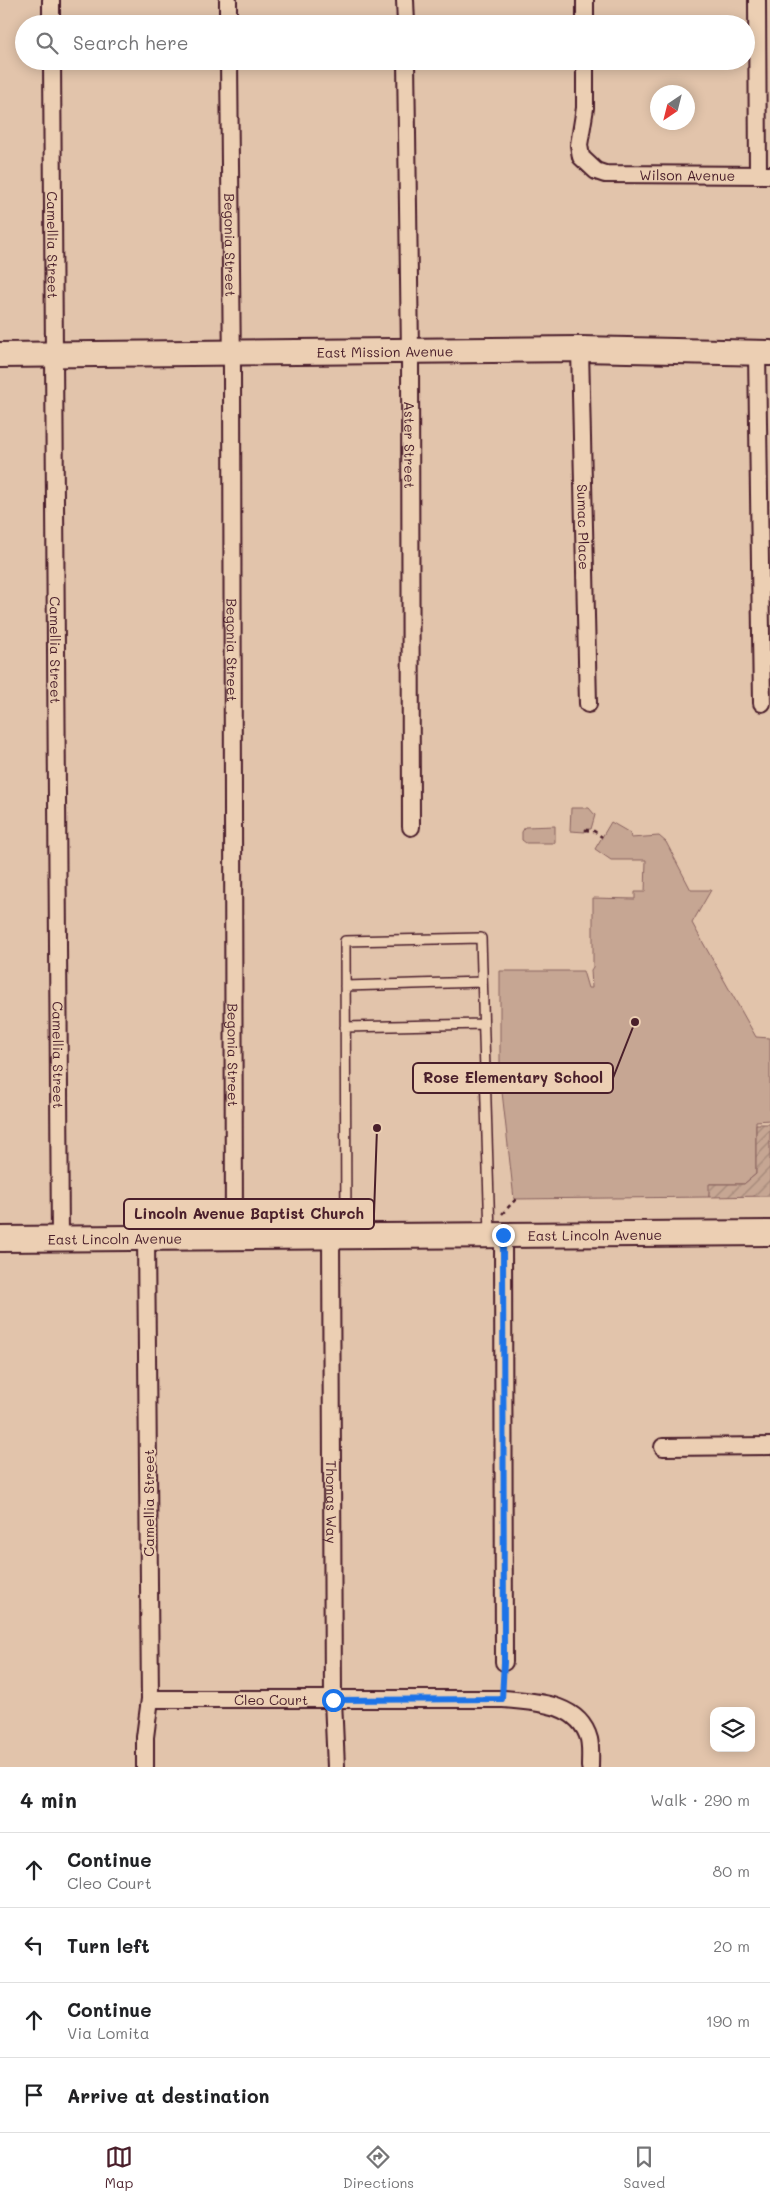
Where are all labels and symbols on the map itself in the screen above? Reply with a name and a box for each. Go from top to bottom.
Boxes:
north arrow [650,85,695,130]
street label: Wilson Avenue [639,165,735,184]
street label: Camellia Street [43,191,63,299]
street label: Begonia Street [221,193,241,297]
street label: East Mission Avenue [317,341,453,361]
street label: Aster Street [401,401,420,489]
street label: Sumac Place [574,484,594,570]
street label: Camellia Street [46,596,66,704]
street label: Begonia Street [223,598,242,702]
street label: Camellia Street [49,1001,69,1109]
street label: Begonia Street [224,1003,243,1107]
callout: Rose Elementary School [413,1063,613,1093]
text: Rose Elementary School [423,1067,603,1087]
callout: Lincoln Avenue Baptist Church [124,1199,374,1229]
text: Lincoln Avenue Baptist Church [134,1203,364,1223]
route end [492,1224,515,1247]
street label: East Lincoln Avenue [528,1224,662,1244]
street label: East Lincoln Avenue [48,1228,182,1248]
street label: Camellia Street [139,1449,158,1557]
street label: Thomas Way [322,1460,342,1544]
route start [322,1689,345,1712]
street label: Cleo Court [234,1690,308,1709]

